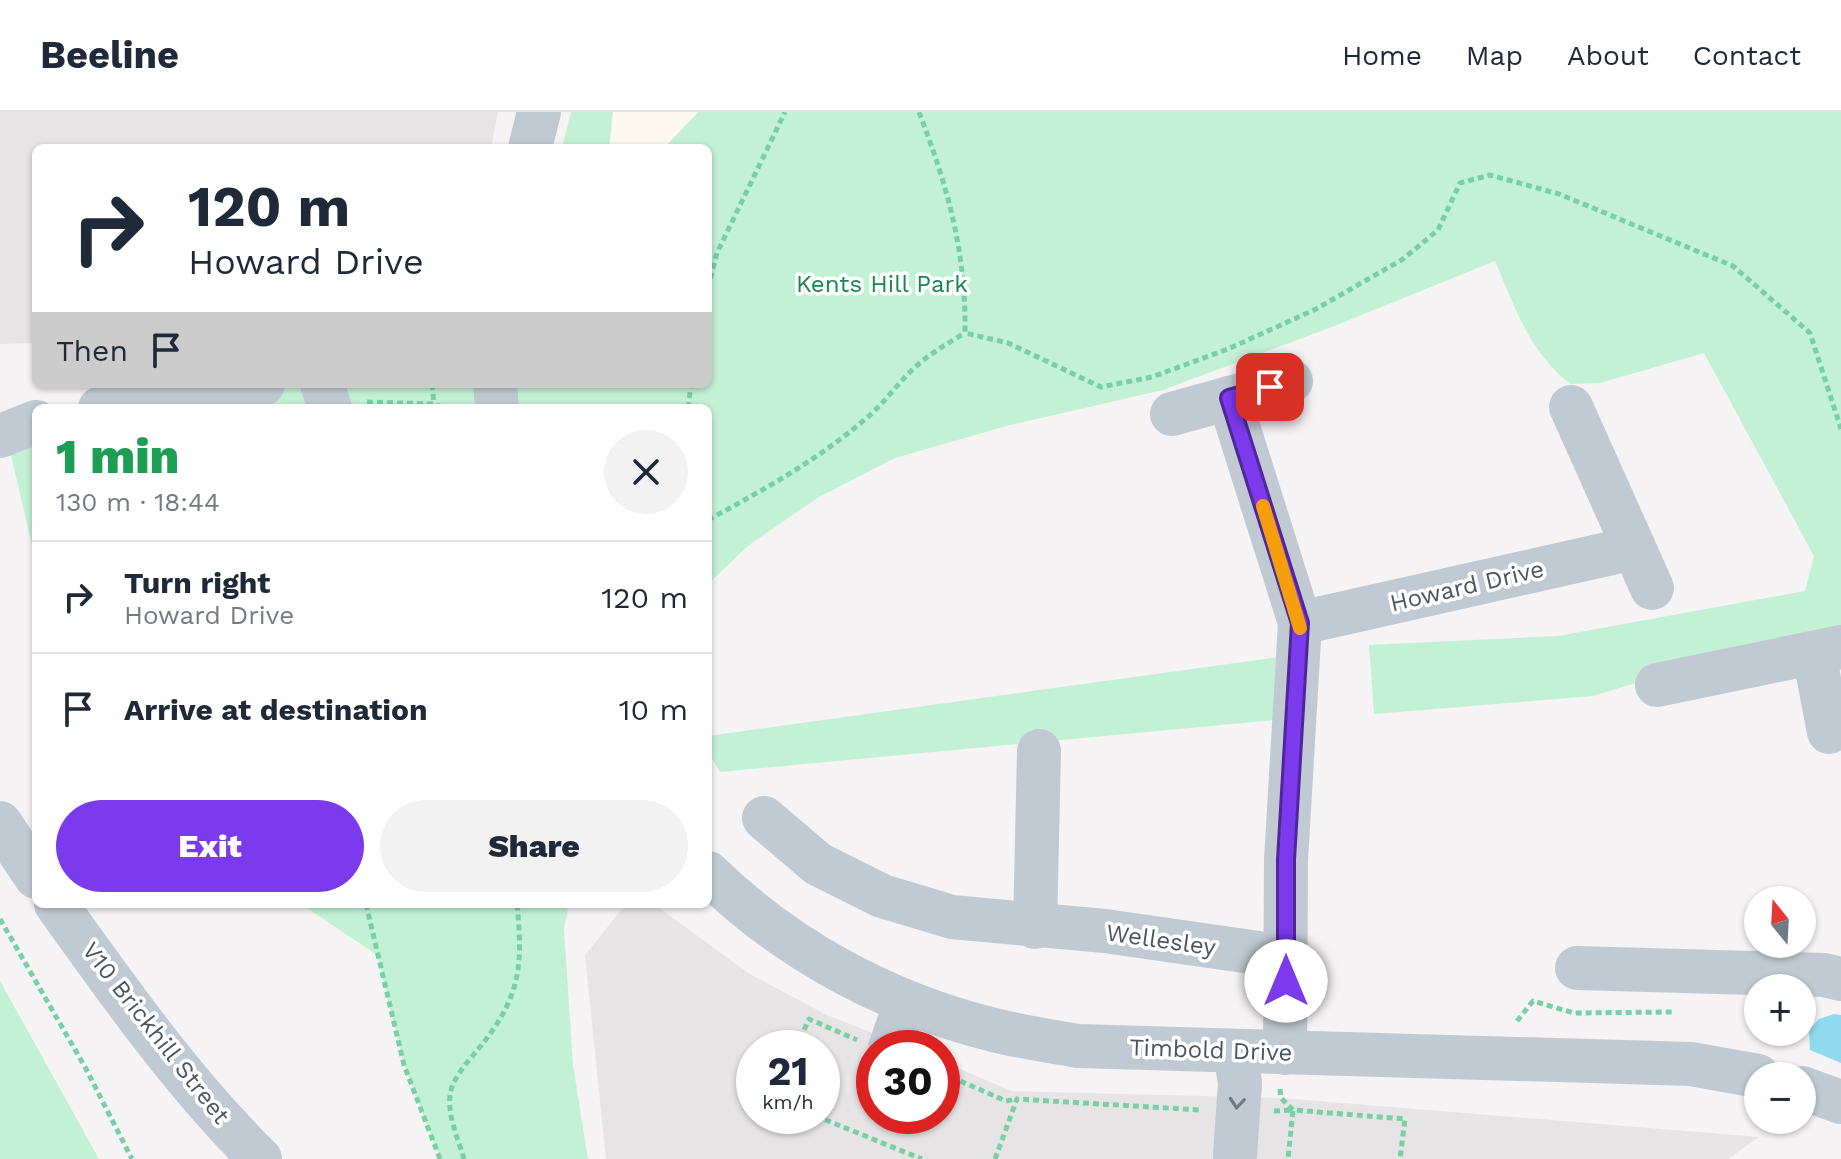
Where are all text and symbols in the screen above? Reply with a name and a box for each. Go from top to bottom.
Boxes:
text: Beeline [40,33,179,77]
text: Home [1342,39,1422,72]
text: Map [1466,39,1523,72]
text: About [1567,39,1649,72]
text: Contact [1693,39,1801,72]
text: 120 m [188,174,350,240]
icon: right [56,176,160,280]
text: Howard Drive [188,241,424,283]
park label: Kents Hill Park [796,270,968,298]
icon: arrive [144,328,188,372]
text: Then [56,333,128,368]
pin [1236,353,1304,421]
icon: arrive [1248,365,1292,409]
text: 1 min [56,428,179,485]
button: close [604,430,688,514]
text: 130 m · 18:44 [56,487,220,517]
street label: Howard Drive [1387,555,1547,617]
text: Turn right [124,565,270,600]
icon: right [56,575,100,619]
text: 120 m [601,580,688,615]
text: Howard Drive [124,600,294,630]
icon: arrive [56,687,100,731]
text: Arrive at destination [124,692,428,727]
text: 10 m [619,692,688,727]
button: Exit [56,800,364,892]
button: Share [380,800,688,892]
north arrow [1744,886,1816,958]
map controls [1744,886,1816,1134]
street label: Wellesley [1104,918,1218,962]
street label: V10 Brickhill Street [76,937,236,1129]
position arrow [1244,939,1328,1023]
button: + [1744,974,1816,1046]
speed limit sign: 30 [856,1030,960,1134]
street label: Timbold Drive [1129,1033,1293,1067]
text: 21 [767,1048,809,1095]
button: − [1744,1062,1816,1134]
text: km/h [762,1090,814,1114]
one-way arrow [1229,1097,1246,1110]

